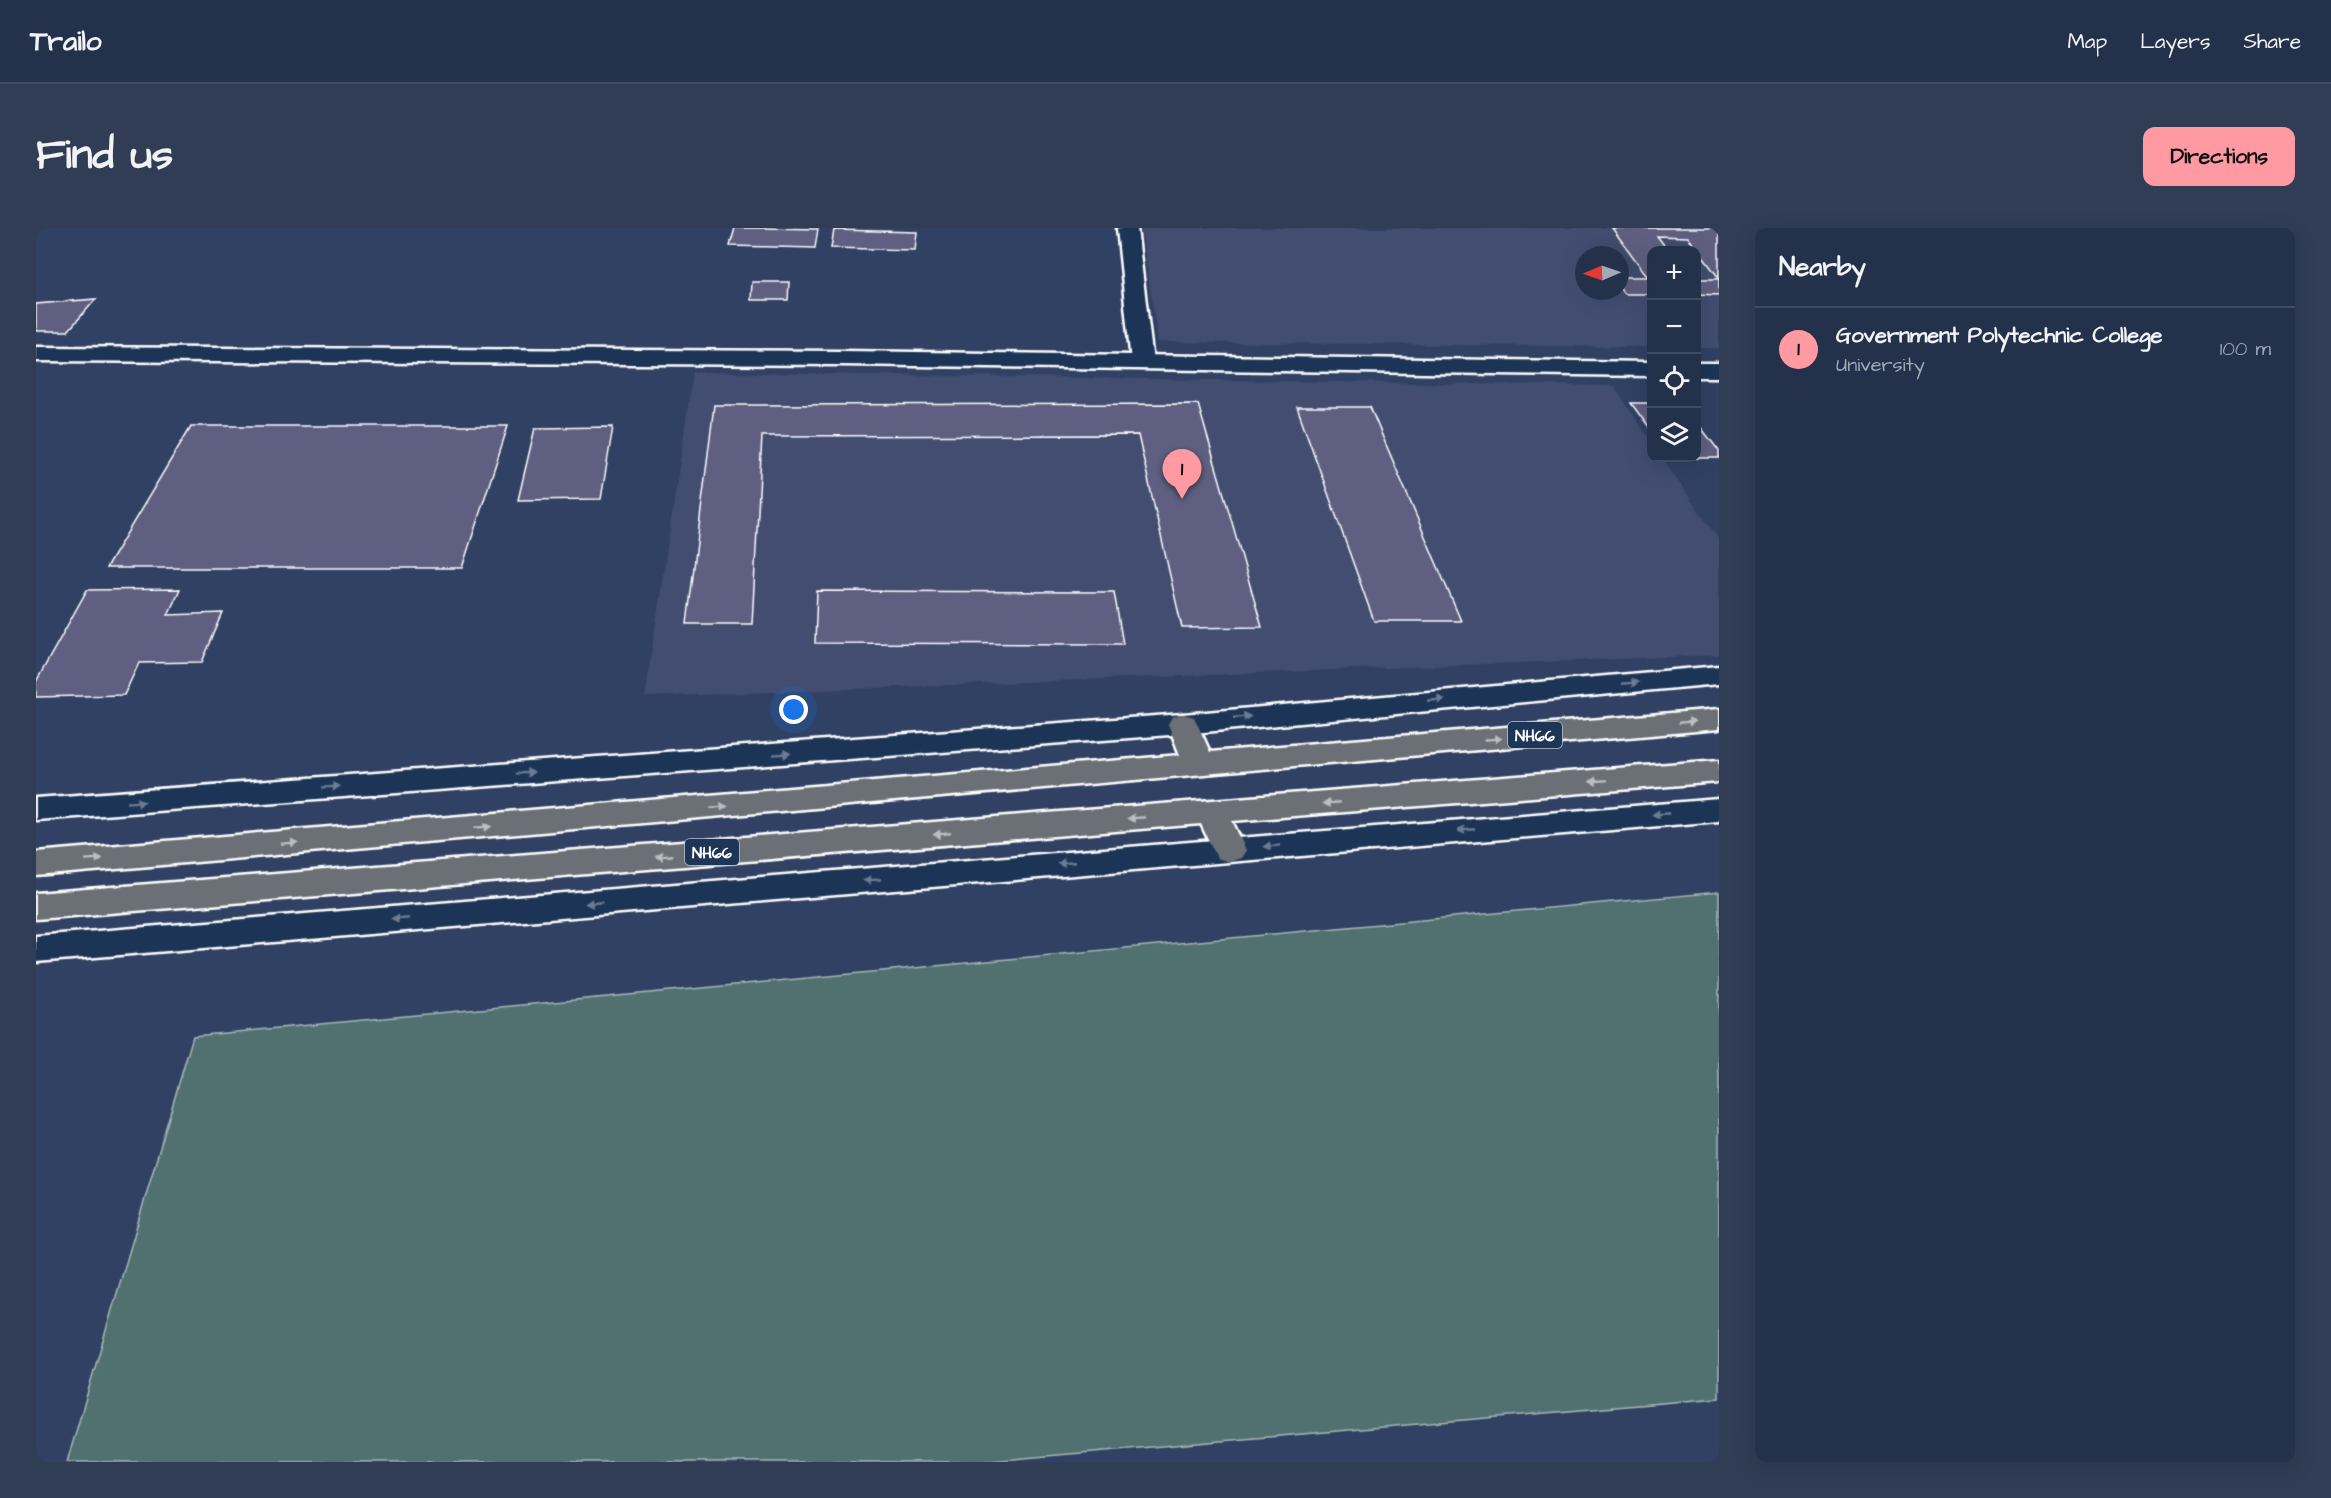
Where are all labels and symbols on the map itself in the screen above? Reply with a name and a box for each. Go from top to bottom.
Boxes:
north arrow [1575,246,1629,300]
pin: 1 [1162,450,1202,499]
one-way arrow [1621,678,1640,687]
your location [779,695,808,724]
one-way arrow [1426,695,1445,705]
one-way arrow [1232,712,1251,722]
one-way arrow [1678,717,1697,727]
road number: NH66 [1508,722,1562,748]
one-way arrow [1483,734,1502,744]
one-way arrow [773,749,792,758]
one-way arrow [516,768,535,778]
one-way arrow [1588,776,1607,786]
one-way arrow [321,783,340,792]
one-way arrow [127,797,146,807]
one-way arrow [1321,798,1340,807]
one-way arrow [710,802,729,812]
one-way arrow [1651,810,1670,819]
one-way arrow [1127,813,1146,823]
one-way arrow [474,822,493,832]
one-way arrow [1457,826,1476,835]
one-way arrow [932,829,951,839]
one-way arrow [279,838,298,848]
road number: NH66 [685,839,739,865]
one-way arrow [1262,842,1281,851]
one-way arrow [654,851,673,861]
one-way arrow [85,854,104,864]
one-way arrow [1057,859,1076,868]
one-way arrow [863,875,882,884]
one-way arrow [585,898,604,908]
one-way arrow [390,914,409,924]

